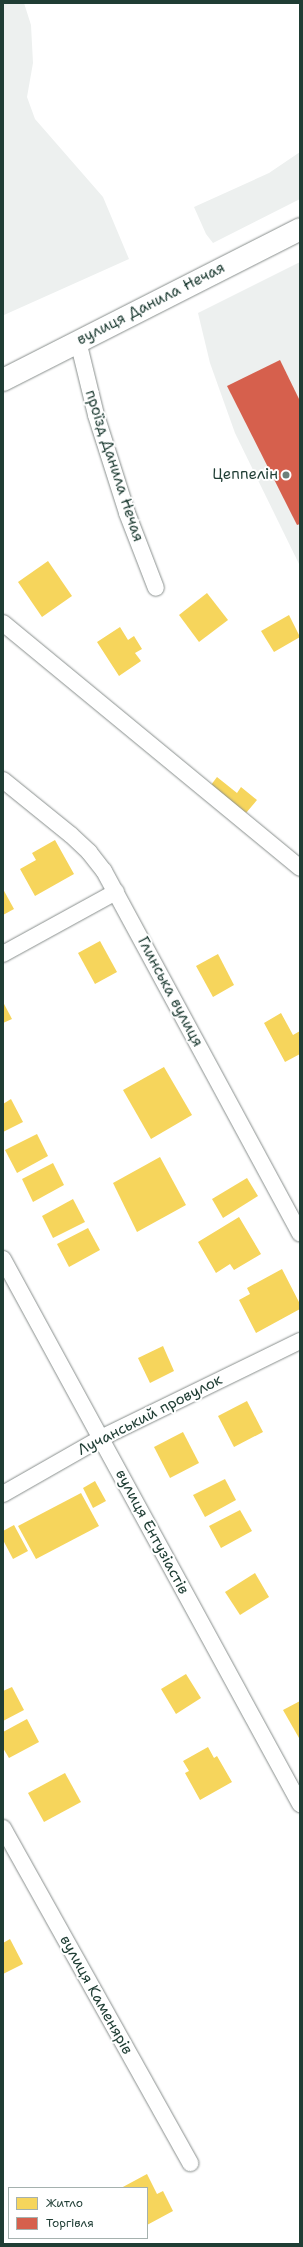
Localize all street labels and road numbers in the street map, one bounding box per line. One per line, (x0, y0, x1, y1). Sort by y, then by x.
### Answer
street label: вулиця Данила Нечая (74, 259, 228, 349)
street label: проїзд Данила Нечая (81, 388, 147, 544)
street label: Глинська вулиця (133, 934, 207, 1050)
street label: Лучанський провулок (75, 1371, 225, 1459)
street label: вулиця Ентузіастів (111, 1467, 193, 1597)
street label: вулиця Каменярів (56, 1932, 136, 2058)

